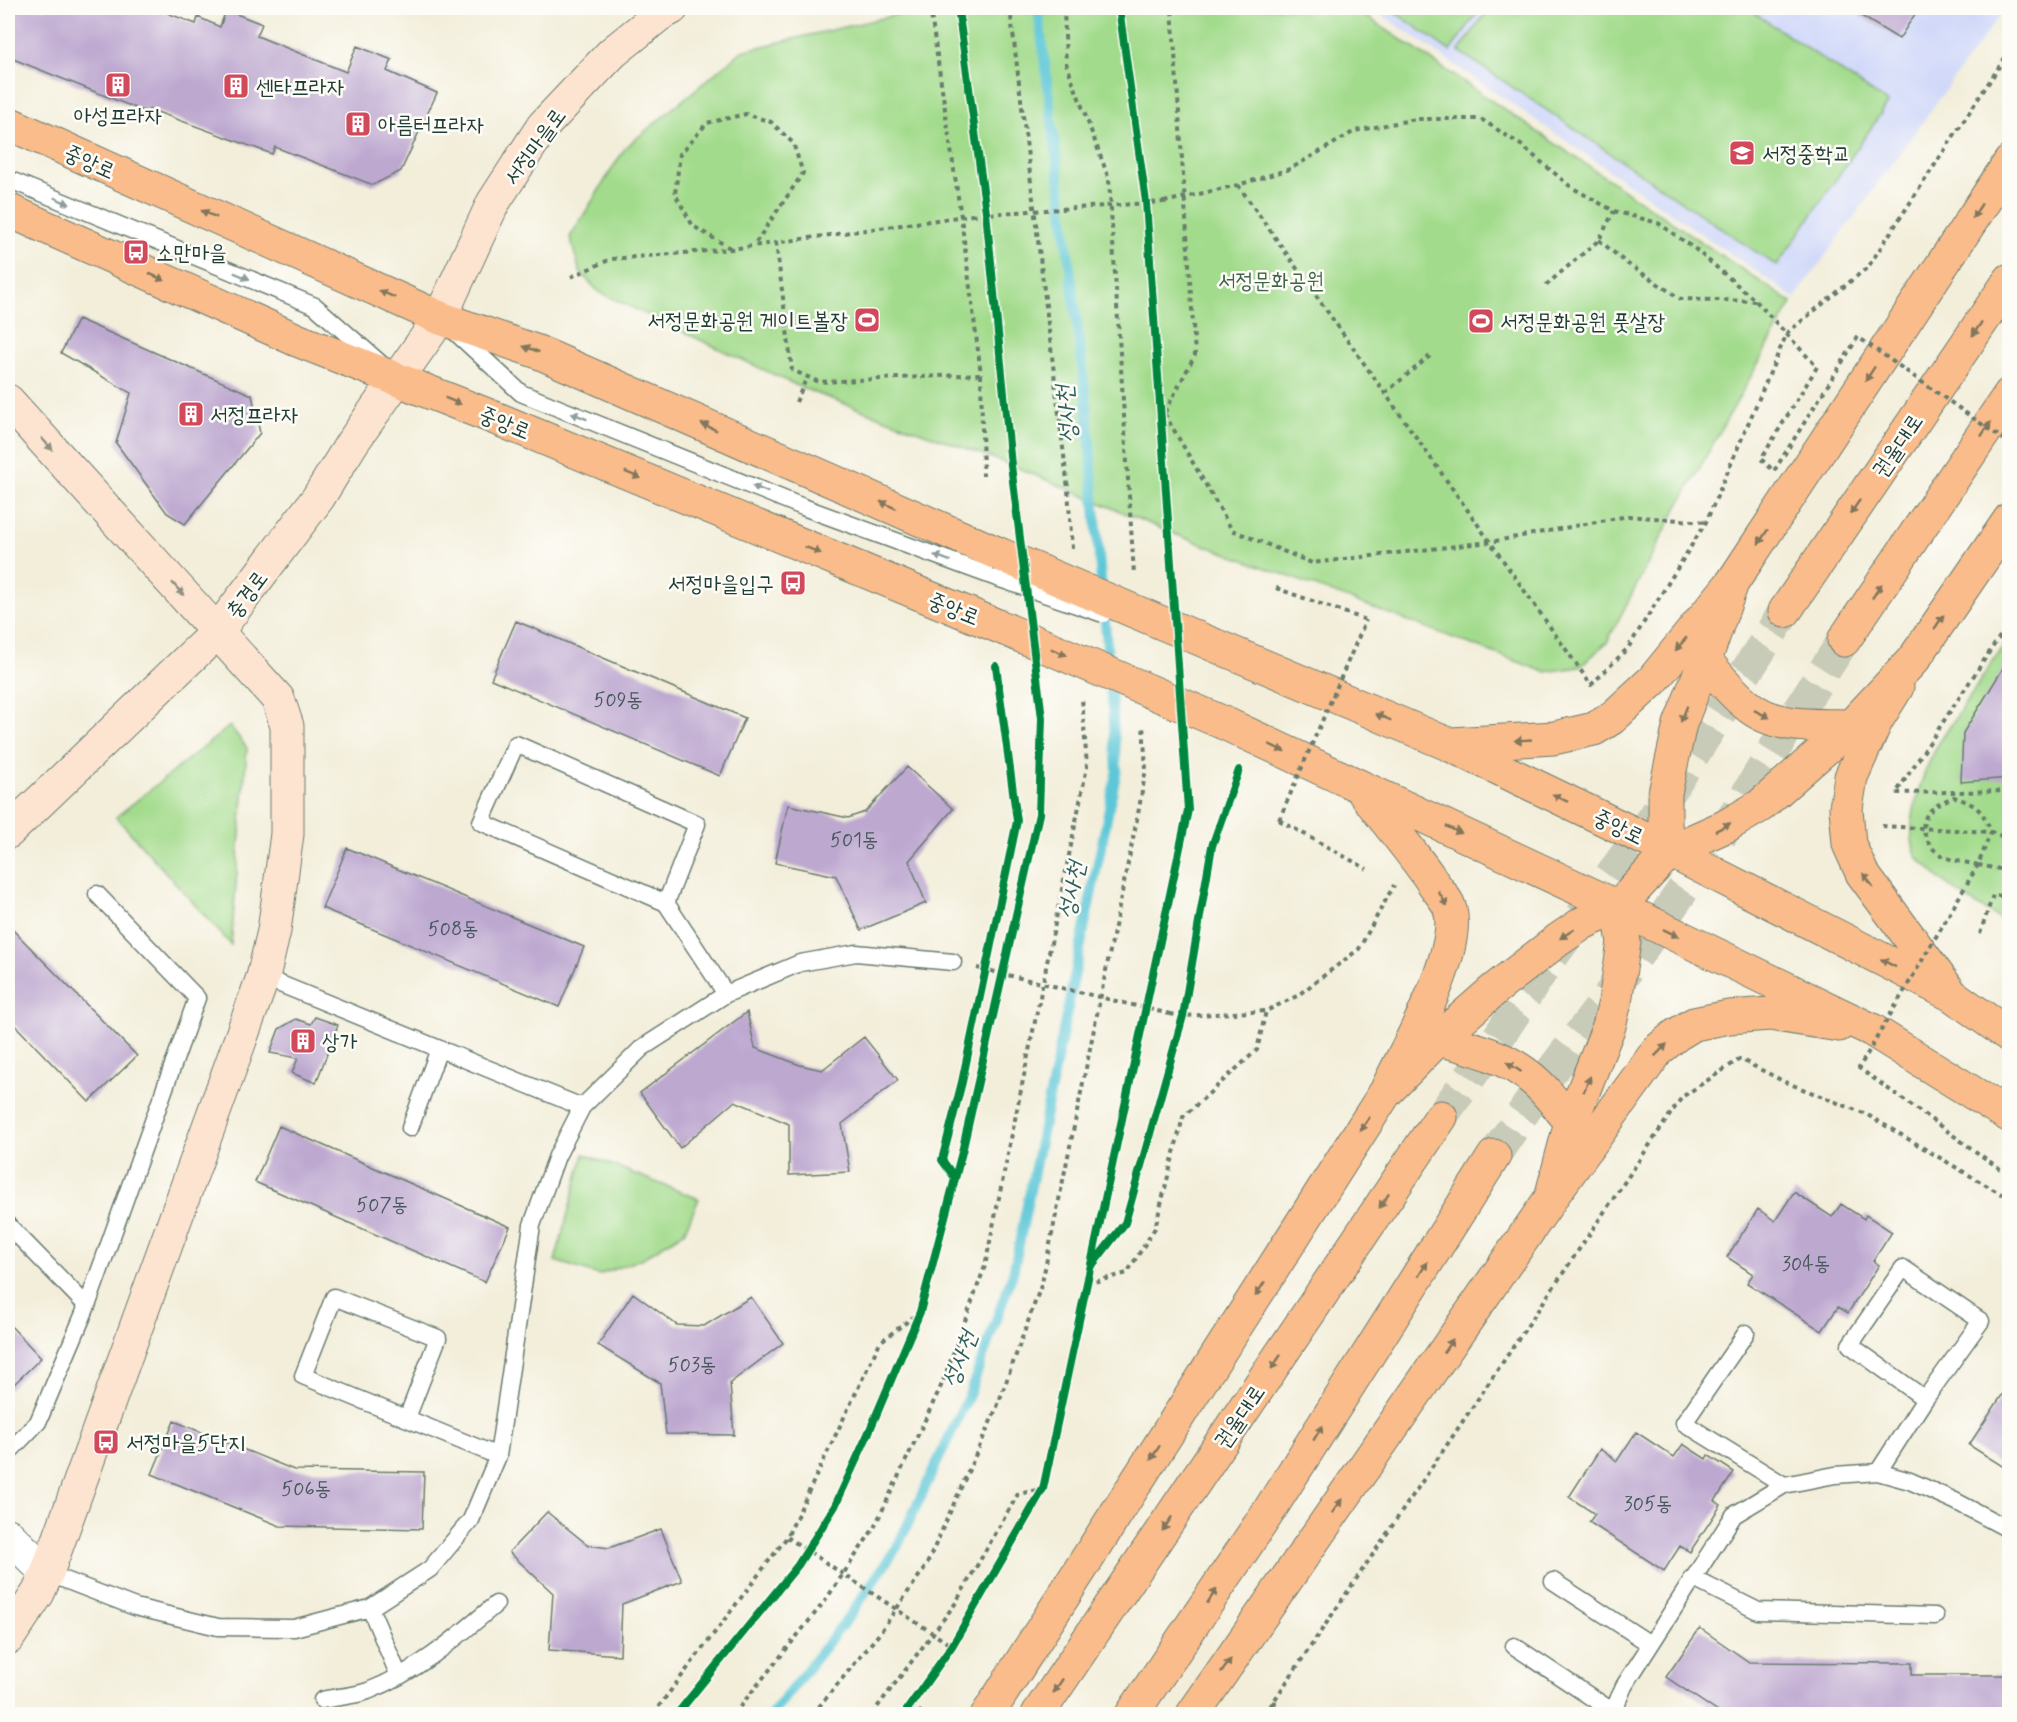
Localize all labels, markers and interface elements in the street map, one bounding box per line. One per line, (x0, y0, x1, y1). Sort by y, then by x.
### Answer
building icon: 아성프라자 (103, 70, 133, 100)
building icon: 센타프라자 (221, 71, 251, 101)
place label: 센타프라자 (256, 74, 345, 102)
place label: 아성프라자 (74, 103, 162, 131)
street label: 서정마을로 (498, 103, 573, 191)
building icon: 아름터프라자 (343, 109, 373, 139)
place label: 아름터프라자 (378, 112, 484, 140)
school or university icon: 서정중학교 (1727, 138, 1757, 168)
street label: 중앙로 (59, 139, 119, 186)
place label: 서정중학교 (1762, 141, 1851, 169)
one-way arrow (53, 196, 71, 206)
one-way arrow (1972, 203, 1983, 219)
one-way arrow (200, 209, 218, 218)
bus stop icon: 소만마을 (121, 237, 151, 267)
place label: 소만마을 (156, 240, 227, 268)
park label: 서정문화공원 (1218, 268, 1324, 296)
one-way arrow (233, 271, 251, 281)
one-way arrow (148, 272, 166, 282)
one-way arrow (378, 289, 395, 298)
sports icon: 서정문화공원 게이트볼장 (852, 305, 882, 335)
sports icon: 서정문화공원 풋살장 (1466, 306, 1496, 336)
place label: 서정문화공원 게이트볼장 (647, 308, 848, 336)
place label: 서정문화공원 풋살장 (1500, 309, 1666, 337)
one-way arrow (1971, 320, 1983, 336)
one-way arrow (521, 344, 539, 354)
one-way arrow (1864, 365, 1876, 381)
water label: 성사천 (1049, 381, 1085, 444)
one-way arrow (444, 397, 462, 406)
building icon: 서정프라자 (176, 399, 206, 429)
street label: 중앙로 (474, 401, 534, 447)
place label: 서정프라자 (210, 402, 299, 430)
street label: 권율대로 (1867, 409, 1930, 483)
one-way arrow (569, 411, 587, 421)
one-way arrow (700, 422, 718, 432)
one-way arrow (1980, 422, 1992, 438)
one-way arrow (40, 437, 54, 452)
one-way arrow (624, 471, 642, 480)
one-way arrow (750, 484, 768, 494)
one-way arrow (1849, 499, 1861, 515)
one-way arrow (879, 500, 897, 510)
one-way arrow (1757, 528, 1769, 544)
one-way arrow (805, 545, 823, 555)
one-way arrow (933, 552, 951, 562)
street label: 충경로 (220, 566, 275, 625)
bus stop icon: 서정마을입구 (778, 568, 808, 598)
place label: 서정마을입구 (668, 571, 774, 599)
one-way arrow (171, 581, 184, 596)
one-way arrow (1871, 583, 1882, 599)
street label: 중앙로 (923, 587, 983, 633)
one-way arrow (1933, 614, 1944, 631)
one-way arrow (1675, 636, 1688, 652)
one-way arrow (1050, 648, 1068, 657)
house number: 509동 (593, 687, 643, 714)
one-way arrow (1679, 705, 1689, 723)
one-way arrow (1754, 709, 1771, 719)
one-way arrow (1374, 712, 1392, 721)
one-way arrow (1513, 735, 1532, 744)
one-way arrow (1269, 743, 1286, 752)
one-way arrow (1551, 794, 1569, 804)
street label: 중앙로 (1588, 804, 1648, 852)
one-way arrow (1715, 822, 1732, 832)
one-way arrow (1445, 826, 1462, 835)
house number: 501동 (830, 827, 878, 854)
water label: 성사천 (1051, 856, 1094, 922)
one-way arrow (1861, 872, 1874, 888)
one-way arrow (1438, 891, 1449, 907)
house number: 508동 (428, 916, 478, 943)
one-way arrow (1662, 928, 1679, 937)
one-way arrow (1558, 929, 1575, 940)
one-way arrow (1879, 958, 1896, 967)
building icon: 상가 (288, 1026, 318, 1056)
place label: 상가 (322, 1029, 358, 1057)
one-way arrow (1653, 1043, 1667, 1057)
one-way arrow (1507, 1061, 1523, 1073)
one-way arrow (1583, 1075, 1592, 1093)
one-way arrow (1359, 1116, 1370, 1133)
house number: 507동 (356, 1192, 408, 1219)
one-way arrow (1379, 1192, 1390, 1209)
house number: 304동 (1782, 1251, 1830, 1278)
one-way arrow (1417, 1261, 1428, 1277)
one-way arrow (1254, 1281, 1265, 1297)
water label: 성사천 (936, 1324, 986, 1392)
one-way arrow (1442, 1338, 1453, 1354)
house number: 503동 (668, 1352, 716, 1379)
one-way arrow (1270, 1354, 1281, 1371)
street label: 권율대로 (1209, 1380, 1272, 1454)
one-way arrow (1313, 1425, 1324, 1442)
bus stop icon: 서정마을5단지 (91, 1427, 121, 1457)
place label: 서정마을5단지 (126, 1430, 245, 1458)
one-way arrow (1149, 1445, 1160, 1461)
house number: 506동 (281, 1476, 331, 1503)
house number: 305동 (1624, 1491, 1672, 1518)
one-way arrow (1331, 1499, 1343, 1515)
one-way arrow (1161, 1516, 1172, 1532)
one-way arrow (1206, 1588, 1217, 1605)
one-way arrow (1220, 1659, 1232, 1675)
one-way arrow (1052, 1677, 1063, 1694)

